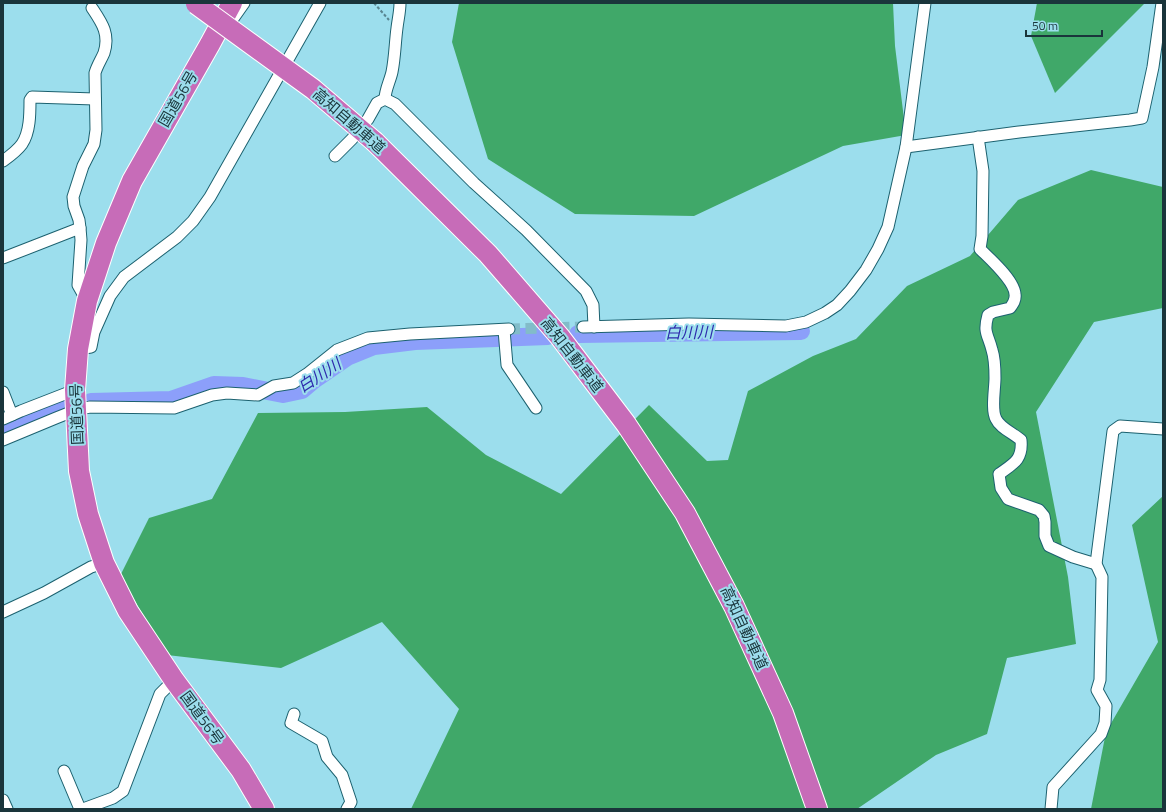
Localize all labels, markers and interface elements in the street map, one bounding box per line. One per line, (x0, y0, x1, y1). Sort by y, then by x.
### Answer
scale bar (1026, 12, 1102, 38)
text: 50 m (1032, 16, 1058, 35)
street label: 国道56号 (152, 66, 203, 131)
street label: 高知自動車道 (308, 82, 391, 159)
street label: 高知自動車道 (536, 312, 609, 397)
water label: 白川川 (665, 320, 715, 344)
water label: 白川川 (292, 351, 347, 398)
street label: 国道56号 (64, 383, 89, 445)
street label: 高知自動車道 (715, 582, 774, 673)
street label: 国道56号 (175, 686, 230, 749)

